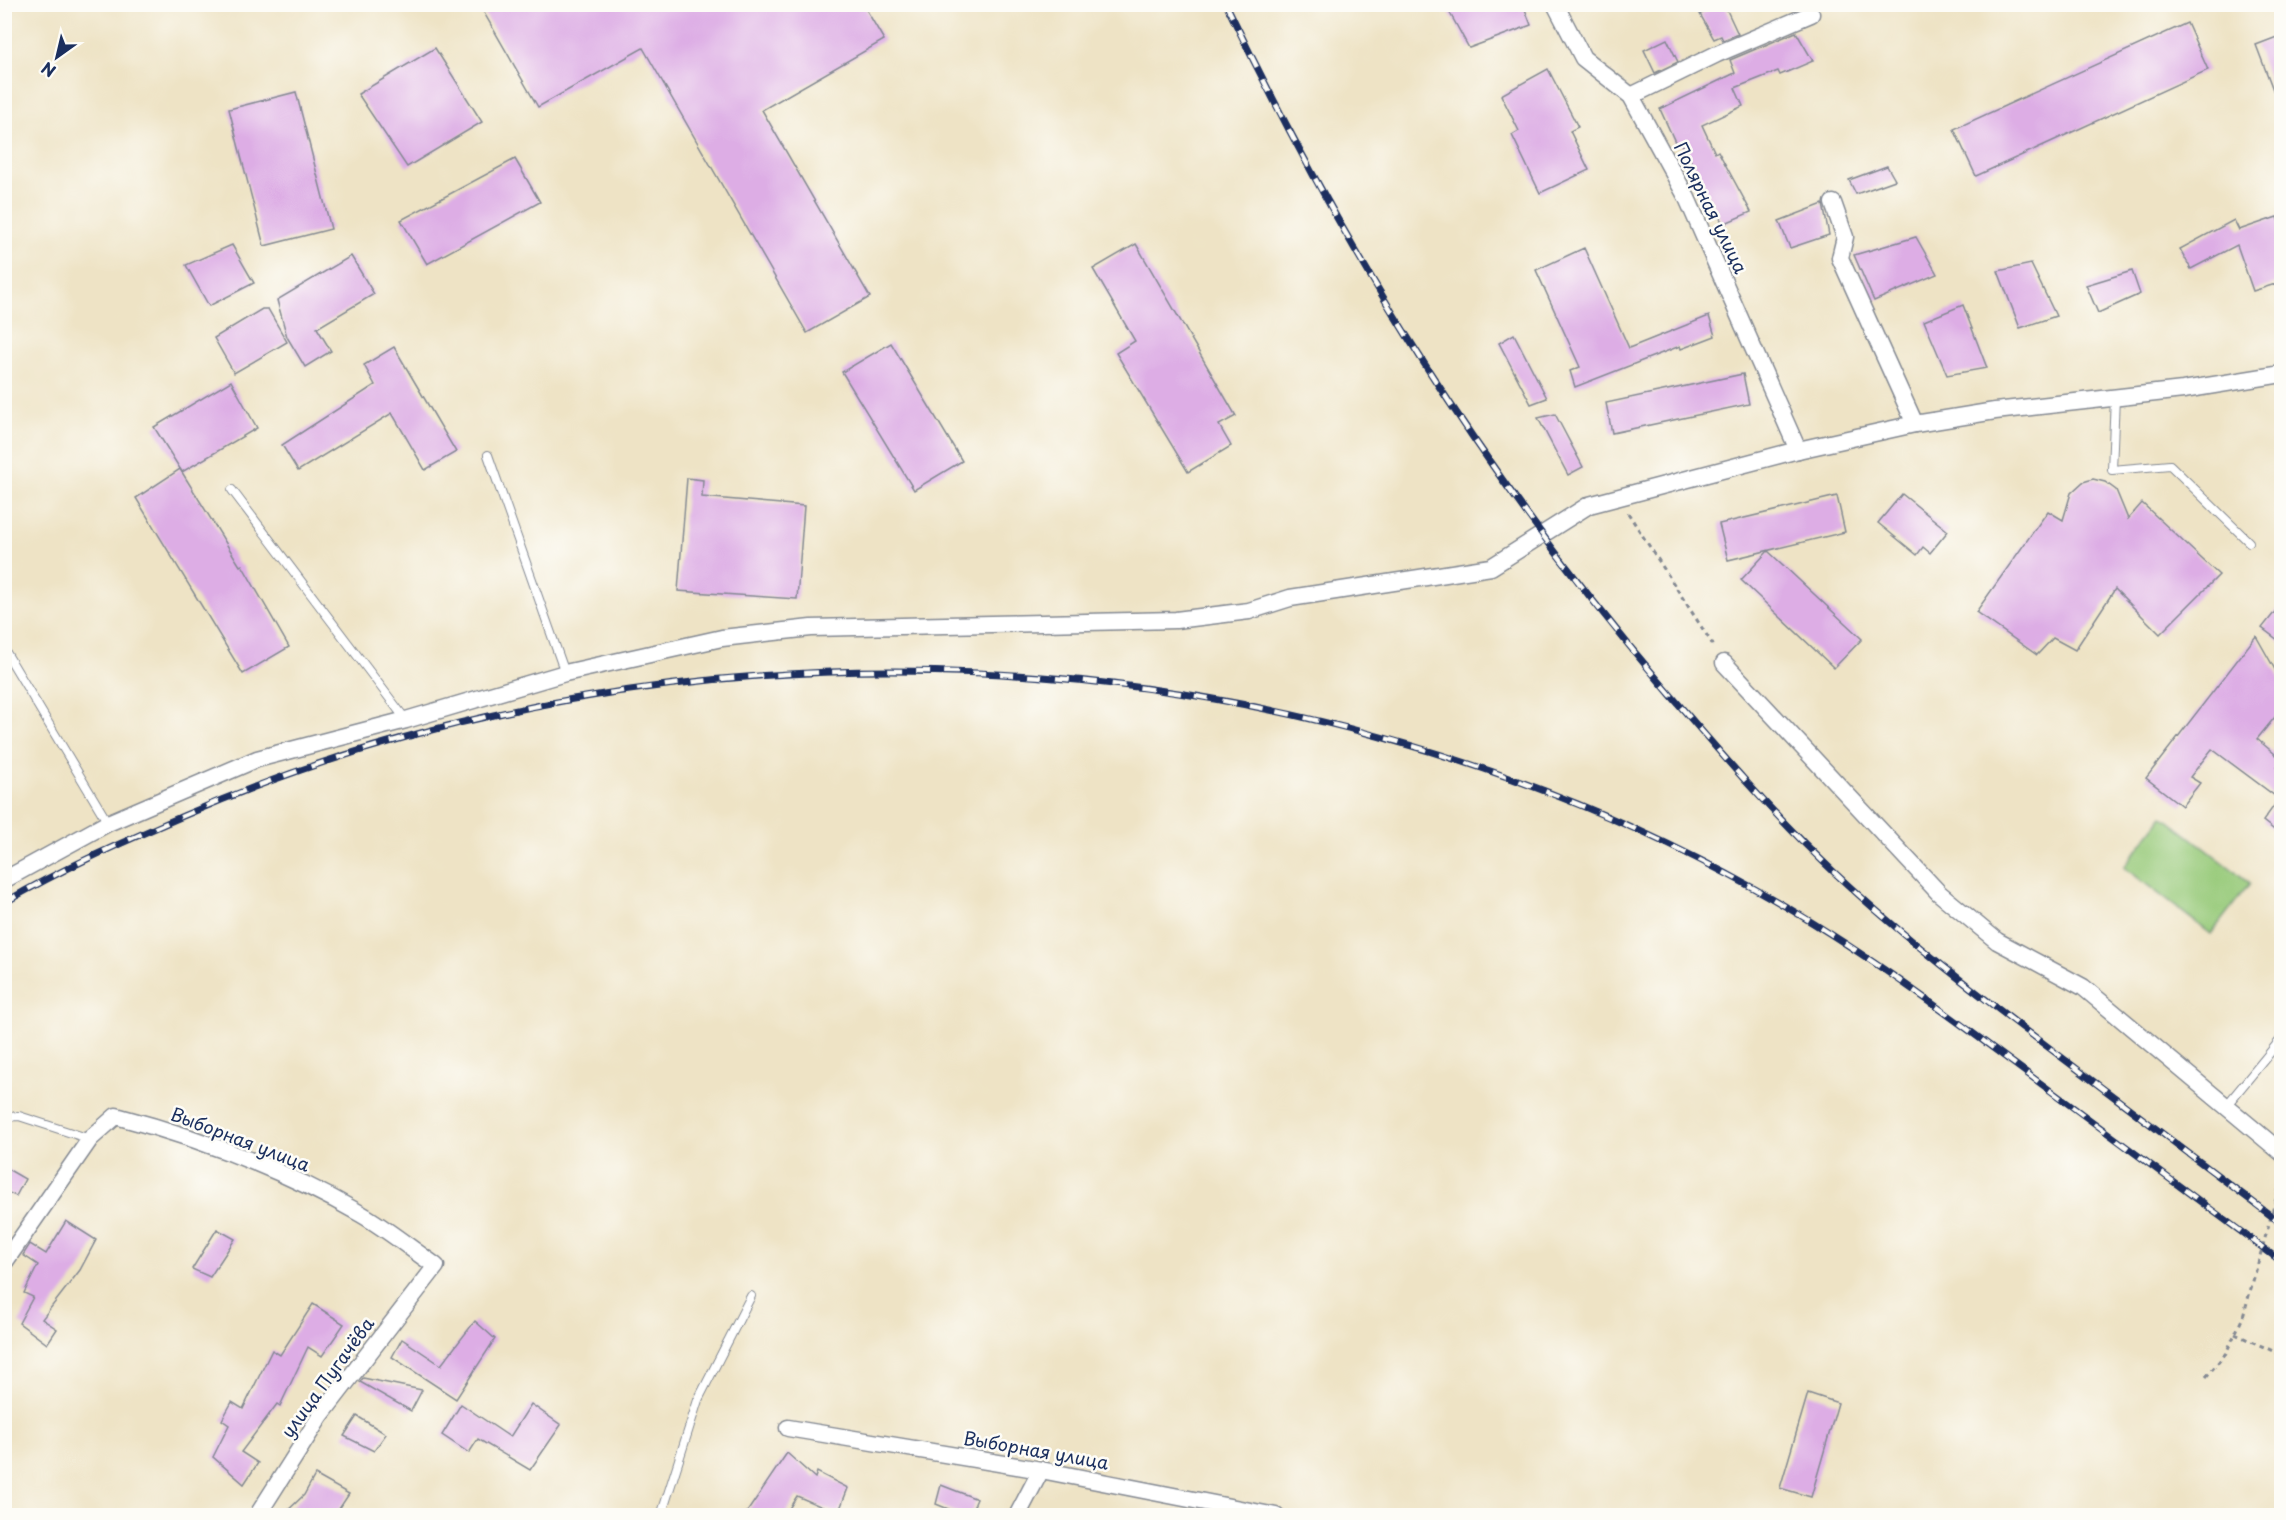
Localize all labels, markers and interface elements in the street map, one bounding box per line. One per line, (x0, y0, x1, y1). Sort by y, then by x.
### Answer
north arrow (27, 27, 87, 87)
text: N (36, 57, 60, 84)
street label: Полярная улица (1668, 137, 1755, 278)
street label: Выборная улица (167, 1100, 315, 1178)
street label: улица Пугачёва (274, 1310, 380, 1443)
street label: Выборная улица (961, 1423, 1112, 1476)

